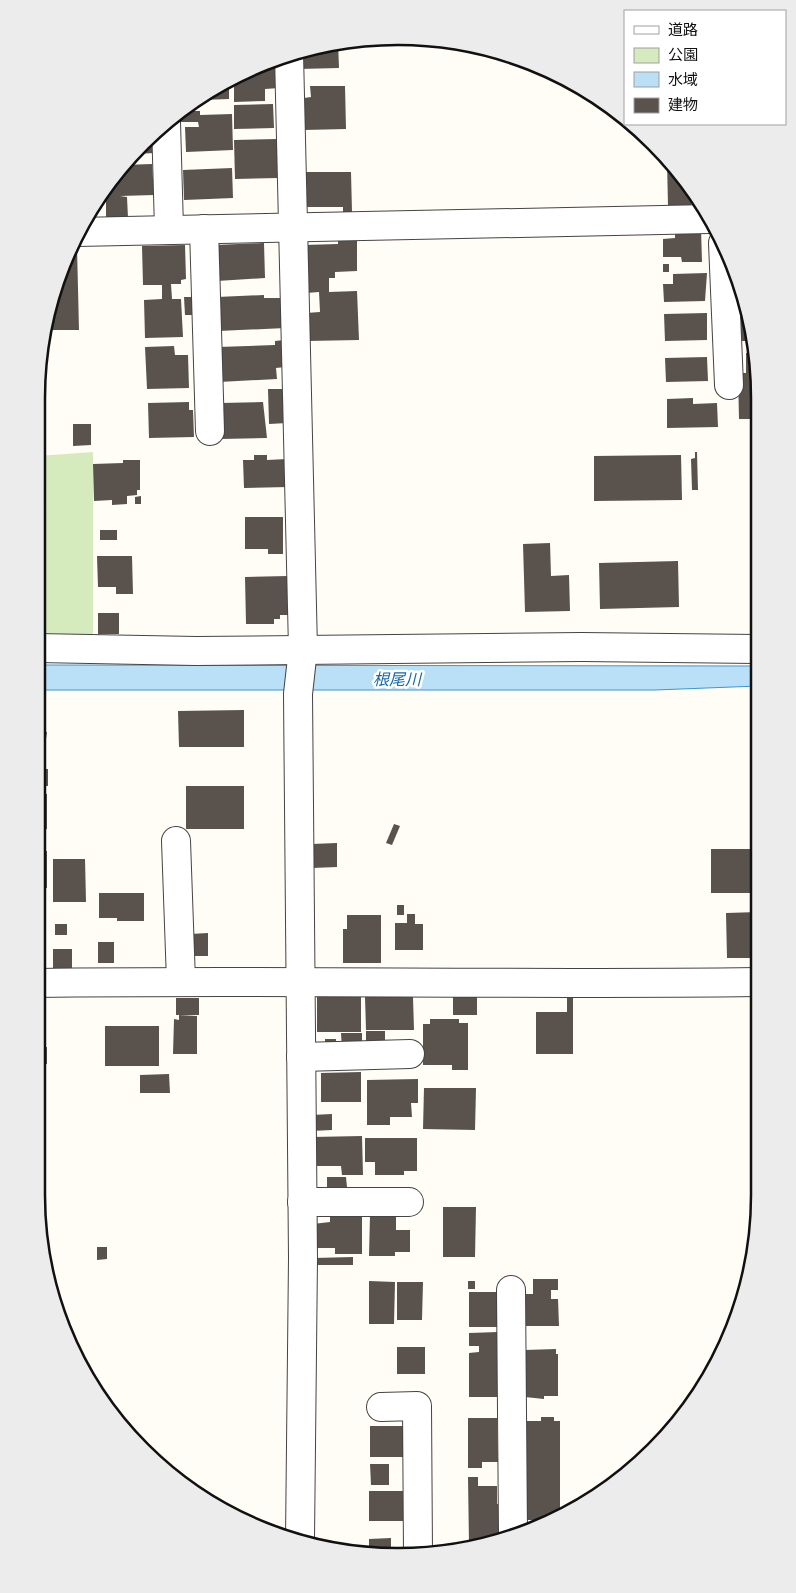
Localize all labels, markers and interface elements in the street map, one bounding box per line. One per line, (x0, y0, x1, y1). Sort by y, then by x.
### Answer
legend (624, 10, 786, 125)
text: 道路 (668, 19, 698, 39)
text: 公園 (668, 44, 698, 64)
text: 水域 (668, 69, 698, 89)
text: 建物 (668, 94, 698, 114)
water label: 根尾川 (373, 668, 423, 689)

